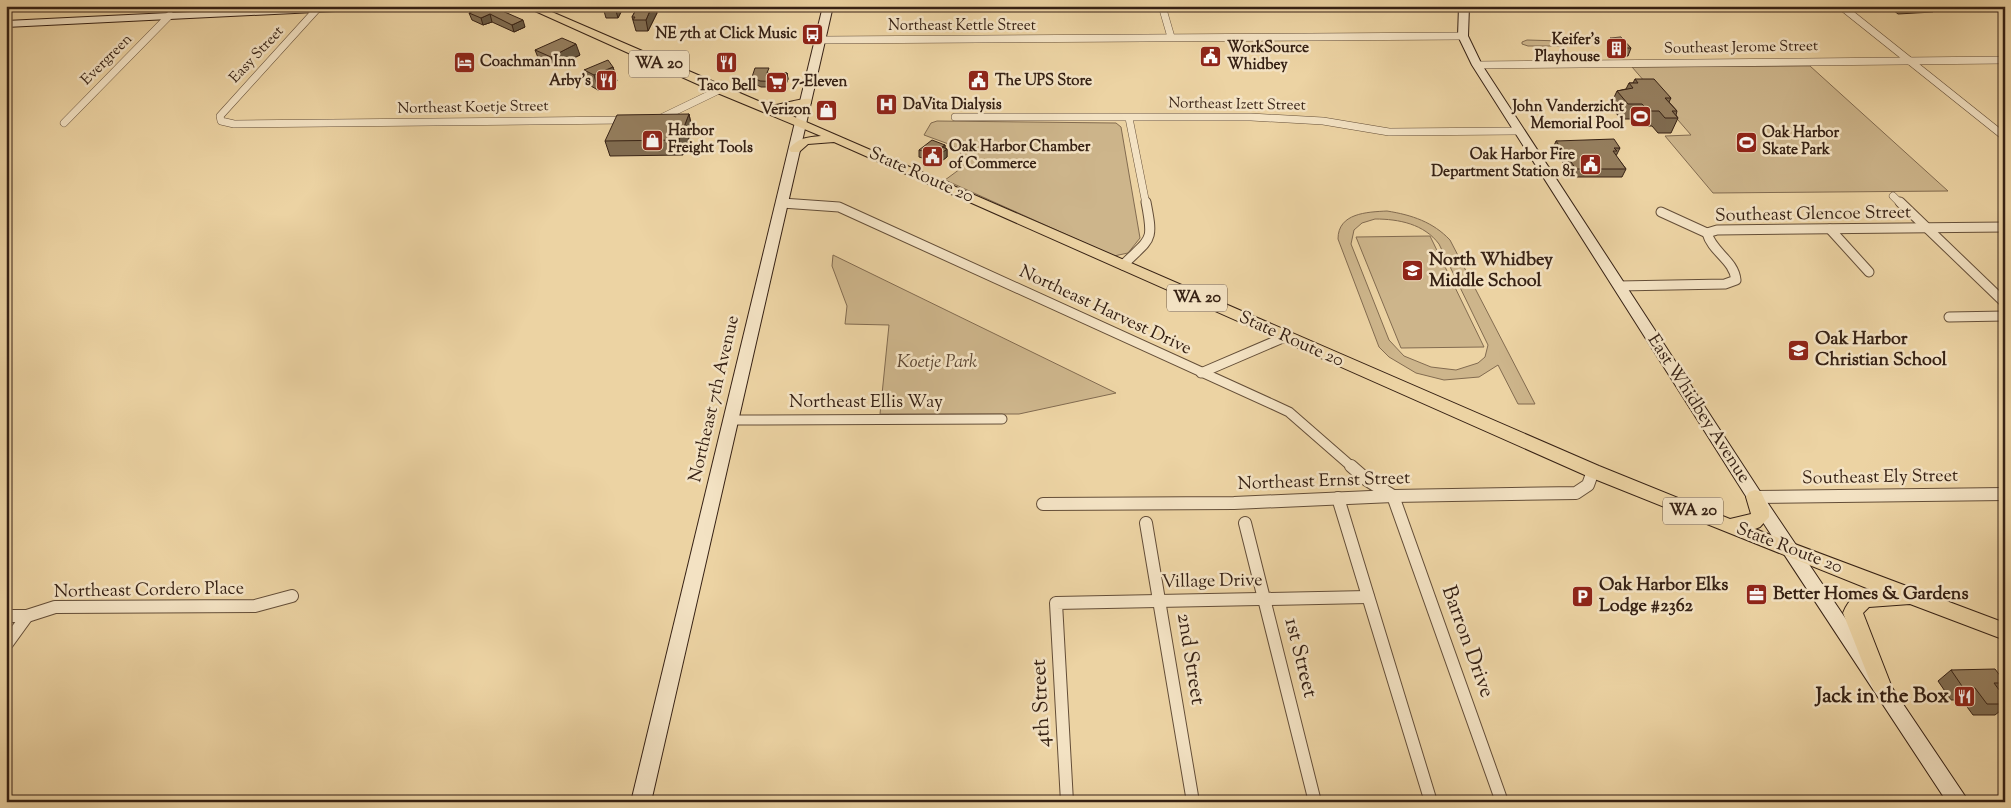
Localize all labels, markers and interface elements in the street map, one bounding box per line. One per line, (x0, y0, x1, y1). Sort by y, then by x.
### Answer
street label: Northeast Kettle Street (888, 16, 1036, 37)
street label: Easy Street (225, 22, 289, 88)
bus stop icon: NE 7th at Click Music (801, 22, 825, 46)
place label: NE 7th at Click Music (655, 24, 797, 45)
street label: Evergreen (77, 30, 137, 90)
place label: Keifer's Playhouse (1535, 30, 1600, 68)
street label: Southeast Jerome Street (1664, 36, 1818, 60)
building icon: Keifer's Playhouse (1604, 37, 1628, 61)
place label: WorkSource Whidbey (1227, 38, 1309, 76)
public building icon: WorkSource Whidbey (1199, 45, 1223, 69)
hotel icon: Coachman Inn (452, 50, 476, 74)
road number: WA 20 (629, 51, 689, 78)
restaurant icon: Taco Bell (715, 51, 739, 75)
place label: Coachman Inn (480, 52, 576, 73)
restaurant icon: Arby's (595, 69, 619, 93)
public building icon: The UPS Store (967, 69, 991, 93)
supermarket icon: 7-Eleven (764, 70, 788, 94)
place label: Arby's (549, 71, 591, 92)
place label: The UPS Store (995, 71, 1092, 92)
place label: 7-Eleven (792, 72, 848, 93)
place label: Taco Bell (698, 76, 757, 97)
hospital icon: DaVita Dialysis (875, 93, 899, 117)
street label: Northeast Izett Street (1168, 93, 1306, 117)
place label: DaVita Dialysis (903, 95, 1002, 116)
street label: Northeast Koetje Street (397, 96, 549, 120)
place label: John Vanderzicht Memorial Pool (1512, 97, 1625, 135)
shop icon: Verizon (815, 98, 839, 122)
place label: Verizon (761, 100, 811, 121)
sports icon: John Vanderzicht Memorial Pool (1628, 104, 1652, 128)
place label: Harbor Freight Tools (668, 121, 753, 159)
place label: Oak Harbor Skate Park (1762, 123, 1840, 161)
shop icon: Harbor Freight Tools (640, 128, 664, 152)
sports icon: Oak Harbor Skate Park (1734, 130, 1758, 154)
place label: Oak Harbor Chamber of Commerce (949, 137, 1091, 175)
street label: State Route 20 (864, 141, 978, 211)
public building icon: Oak Harbor Chamber of Commerce (921, 144, 945, 168)
place label: Oak Harbor Fire Department Station 81 (1431, 145, 1576, 183)
public building icon: Oak Harbor Fire Department Station 81 (1579, 152, 1603, 176)
street label: Southeast Glencoe Street (1715, 200, 1911, 230)
place label: North Whidbey Middle School (1429, 248, 1553, 295)
school or university icon: North Whidbey Middle School (1401, 259, 1425, 283)
street label: Northeast Harvest Drive (1014, 260, 1196, 362)
road number: WA 20 (1167, 284, 1227, 312)
street label: State Route 20 (1234, 305, 1348, 375)
street label: Northeast 7th Avenue (683, 313, 747, 485)
place label: Oak Harbor Christian School (1815, 327, 1948, 374)
street label: East Whidbey Avenue (1640, 329, 1756, 489)
school or university icon: Oak Harbor Christian School (1787, 338, 1811, 362)
park label: Koetje Park (897, 350, 977, 376)
street label: Northeast Ellis Way (789, 390, 943, 416)
street label: Southeast Ely Street (1802, 464, 1958, 492)
street label: Northeast Ernst Street (1237, 466, 1411, 498)
road number: WA 20 (1663, 498, 1723, 524)
street label: State Route 20 (1732, 517, 1846, 581)
street label: Village Drive (1161, 568, 1263, 596)
place label: Oak Harbor Elks Lodge #2362 (1599, 573, 1728, 620)
street label: Northeast Cordero Place (54, 576, 244, 606)
street label: Barron Drive (1433, 582, 1501, 702)
place label: Better Homes & Gardens (1773, 582, 1969, 608)
office icon: Better Homes & Gardens (1745, 583, 1769, 607)
parking icon: Oak Harbor Elks Lodge #2362 (1571, 584, 1595, 608)
street label: 2nd Street (1168, 611, 1212, 707)
street label: 1st Street (1276, 615, 1324, 701)
street label: 4th Street (1025, 658, 1059, 748)
place label: Jack in the Box (1814, 682, 1949, 712)
restaurant icon: Jack in the Box (1953, 685, 1977, 709)

